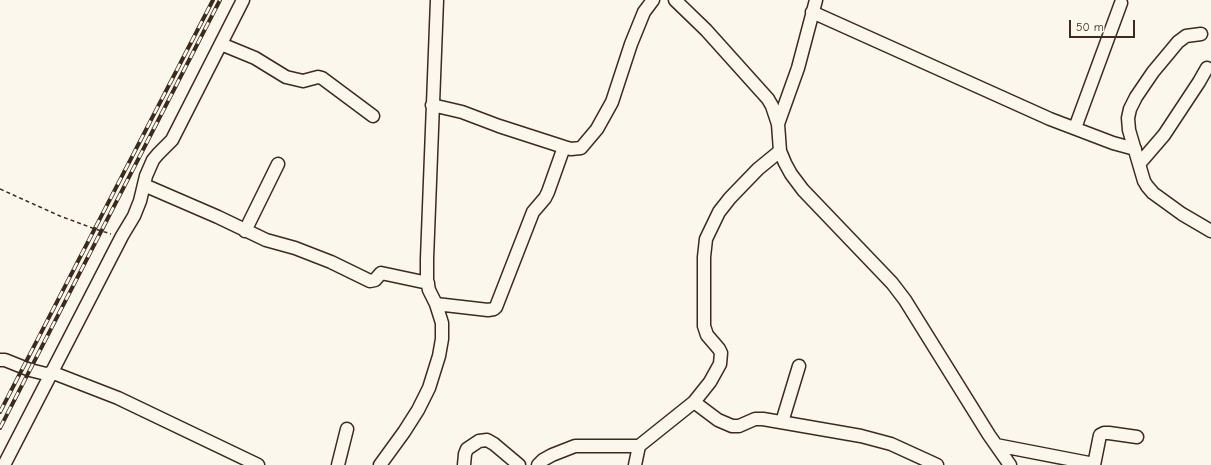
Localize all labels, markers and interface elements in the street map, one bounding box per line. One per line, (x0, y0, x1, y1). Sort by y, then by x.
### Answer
scale bar (1071, 12, 1137, 38)
text: 50 m (1076, 20, 1104, 34)

